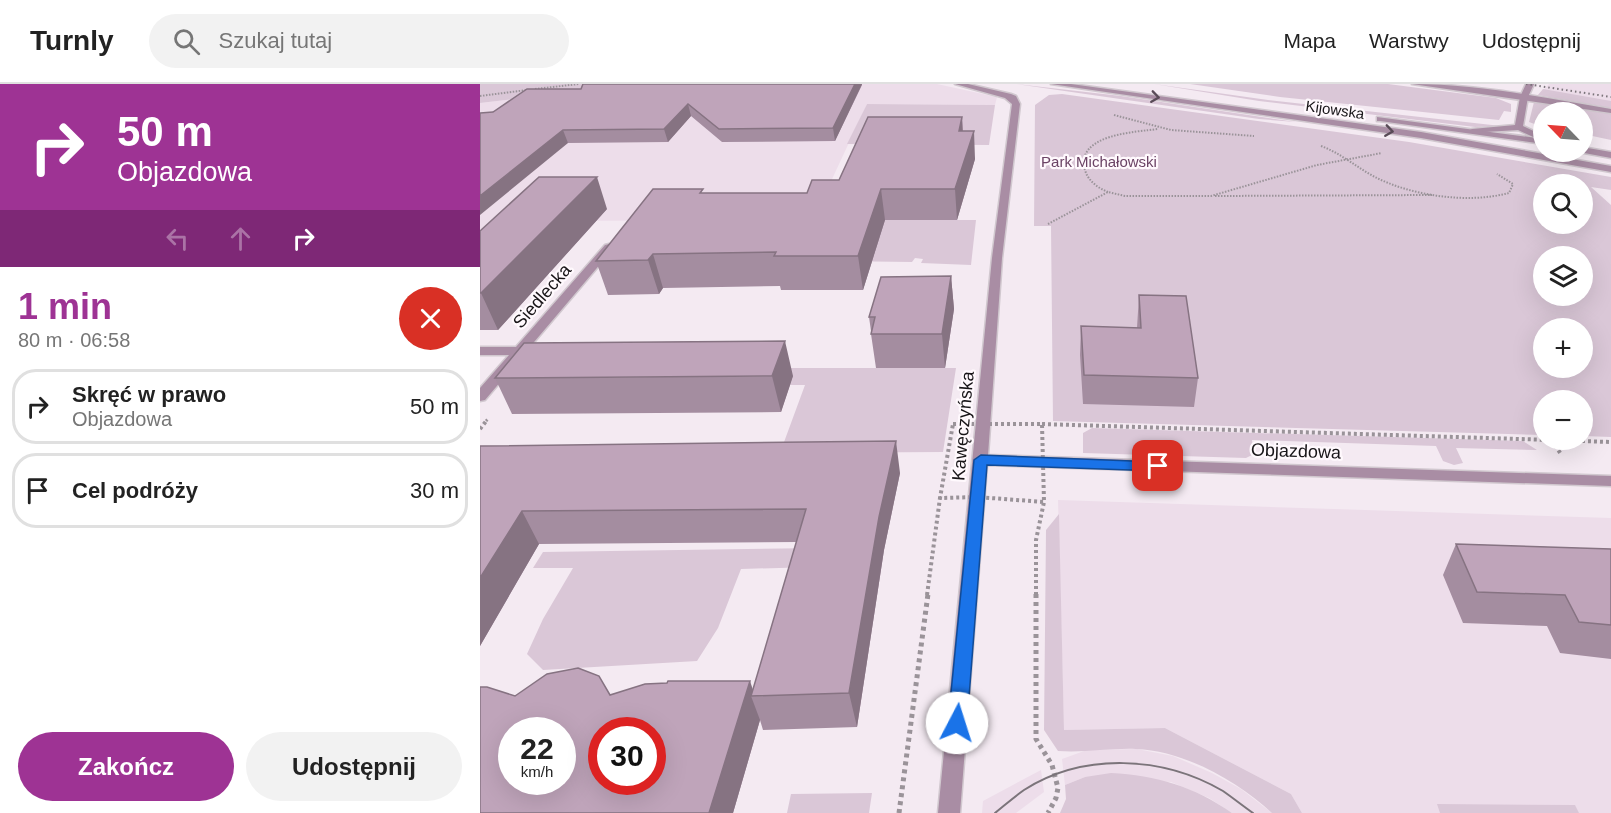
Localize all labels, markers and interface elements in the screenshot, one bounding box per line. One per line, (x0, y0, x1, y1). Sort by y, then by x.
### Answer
search box (149, 14, 569, 68)
text: Turnly (30, 25, 113, 56)
icon: search (170, 25, 203, 58)
text: Szukaj tutaj (218, 28, 332, 53)
text: Mapa (1284, 29, 1336, 52)
text: Warstwy (1369, 29, 1449, 52)
text: Udostępnij (1482, 29, 1581, 52)
one-way arrow (1150, 90, 1159, 102)
street label: Kijowska (1305, 97, 1366, 122)
north arrow (1533, 102, 1593, 162)
map controls (1533, 102, 1593, 450)
icon: right (18, 108, 96, 186)
text: 50 m (117, 108, 213, 155)
one-way arrow (1385, 124, 1394, 136)
park label: Park Michałowski (1041, 153, 1157, 170)
text: Objazdowa (117, 157, 252, 187)
button: search (1533, 174, 1593, 234)
icon: left (161, 222, 194, 255)
icon: ahead (224, 222, 257, 255)
icon: right (287, 222, 320, 255)
button: layers (1533, 246, 1593, 306)
street label: Siedlecka (509, 259, 576, 332)
text: 1 min (18, 286, 112, 327)
button: close (399, 287, 462, 350)
button: + (1533, 318, 1593, 378)
text: 80 m · 06:58 (18, 329, 130, 351)
street label: Kawęczyńska (948, 369, 978, 482)
text: Skręć w prawo (72, 382, 226, 407)
icon: right (21, 390, 54, 423)
button: − (1533, 390, 1593, 450)
text: 50 m (410, 394, 459, 419)
text: Objazdowa (72, 408, 172, 430)
street label: Objazdowa (1251, 439, 1342, 463)
pin (1132, 440, 1183, 491)
icon: arrive (1141, 449, 1174, 482)
icon: arrive (21, 474, 54, 507)
text: Cel podróży (72, 478, 198, 503)
text: 30 m (410, 478, 459, 503)
position arrow (925, 691, 989, 755)
speed limit sign: 30 (588, 717, 666, 795)
button: Zakończ (18, 732, 234, 801)
button: Udostępnij (246, 732, 462, 801)
text: 22 (520, 732, 554, 765)
text: km/h (521, 763, 553, 780)

